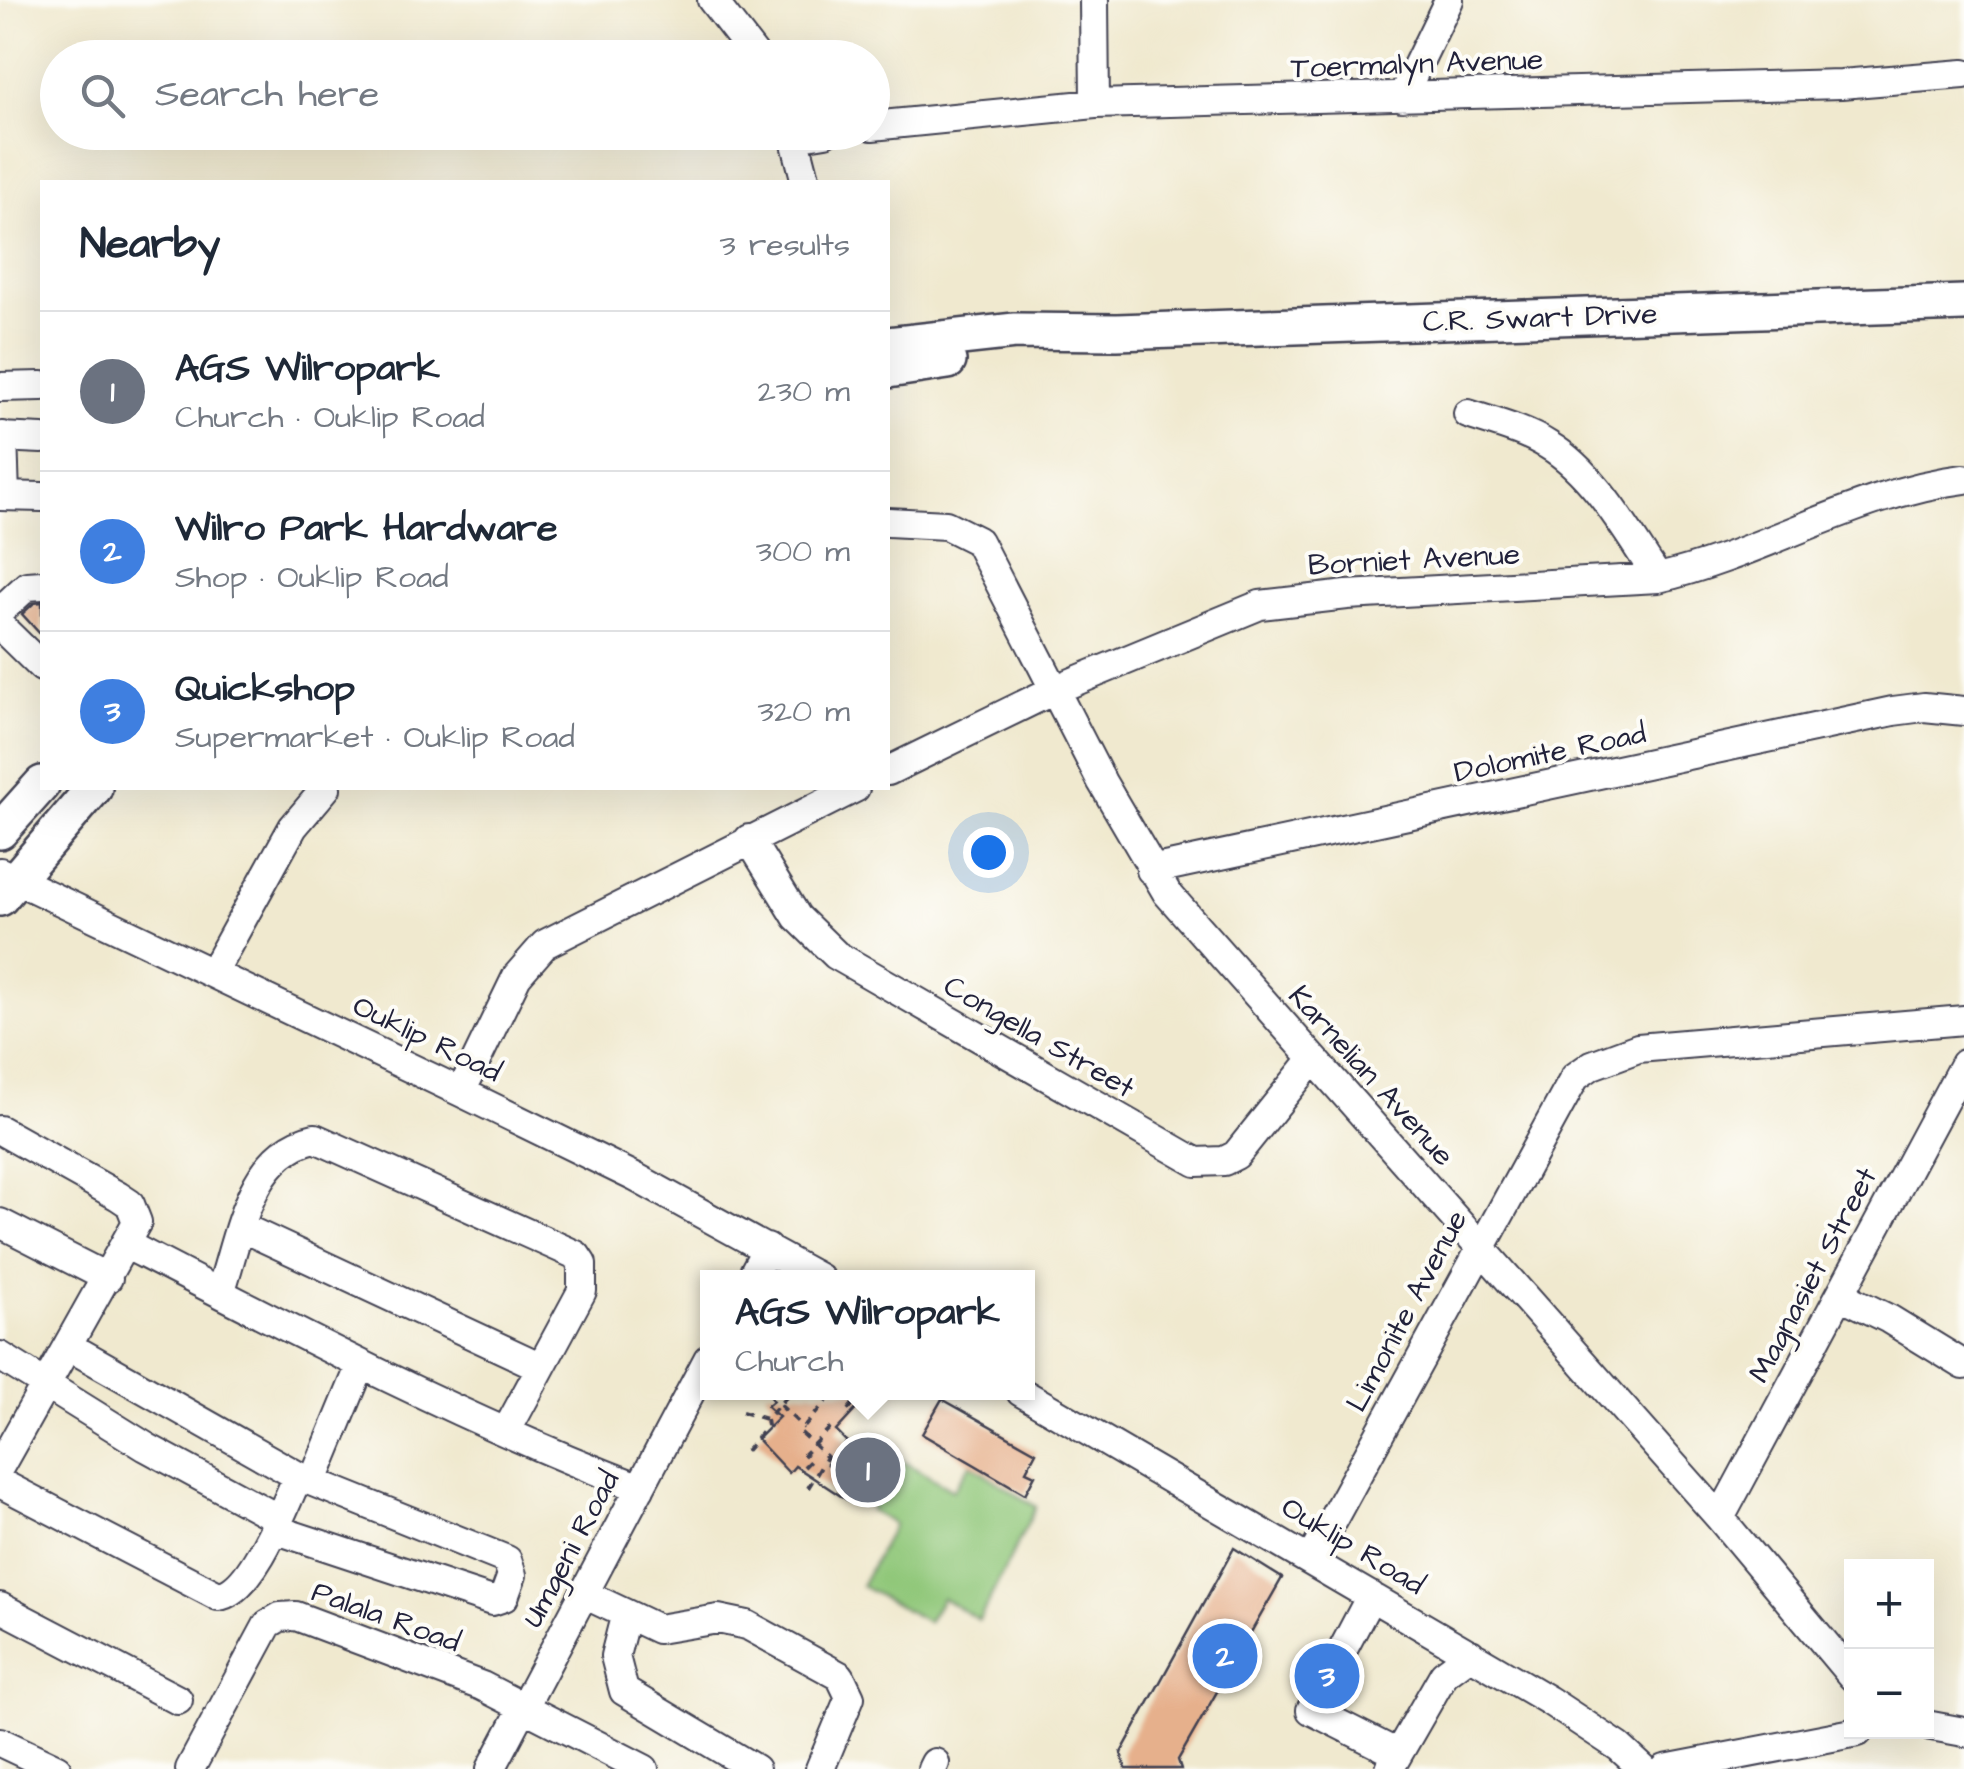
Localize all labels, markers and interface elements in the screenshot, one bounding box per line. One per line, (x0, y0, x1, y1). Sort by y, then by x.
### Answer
street label: Toermalyn Avenue (1290, 39, 1544, 90)
search box (40, 40, 890, 150)
icon: search (75, 68, 130, 123)
text: Search here (155, 69, 379, 121)
text: Nearby (80, 216, 220, 274)
text: 3 results (720, 223, 850, 268)
street label: C.R. Swart Drive (1422, 293, 1658, 343)
text: AGS Wilropark (175, 343, 440, 395)
text: 1 (110, 369, 115, 414)
text: 230 m (758, 369, 850, 414)
text: Church · Ouklip Road (175, 395, 485, 440)
text: Wilro Park Hardware (175, 503, 558, 555)
text: 2 (103, 529, 122, 574)
text: 300 m (756, 529, 850, 574)
street label: Borniet Avenue (1307, 533, 1521, 587)
text: Shop · Ouklip Road (175, 555, 449, 600)
text: Quickshop (175, 663, 355, 715)
text: 3 (104, 689, 121, 734)
text: 320 m (758, 689, 850, 734)
street label: Dolomite Road (1450, 712, 1650, 794)
text: Supermarket · Ouklip Road (175, 715, 575, 760)
your location (963, 827, 1014, 878)
street label: Congella Street (935, 965, 1142, 1110)
street label: Karnelian Avenue (1278, 976, 1464, 1176)
street label: Ouklip Road (346, 985, 508, 1093)
street label: Magnasiet Street (1739, 1160, 1888, 1391)
street label: Limonite Avenue (1336, 1203, 1478, 1419)
popup (700, 1270, 1035, 1400)
text: AGS Wilropark (735, 1287, 1000, 1339)
text: Church (735, 1339, 844, 1384)
pin: 1 (836, 1432, 900, 1508)
street label: Umgeni Road (512, 1463, 631, 1635)
street label: Ouklip Road (1273, 1487, 1433, 1605)
map controls (1844, 1559, 1934, 1739)
button: + (1844, 1559, 1934, 1649)
street label: Palala Road (306, 1571, 466, 1663)
pin: 2 (1192, 1618, 1258, 1694)
pin: 3 (1294, 1638, 1360, 1714)
button: − (1844, 1649, 1934, 1739)

